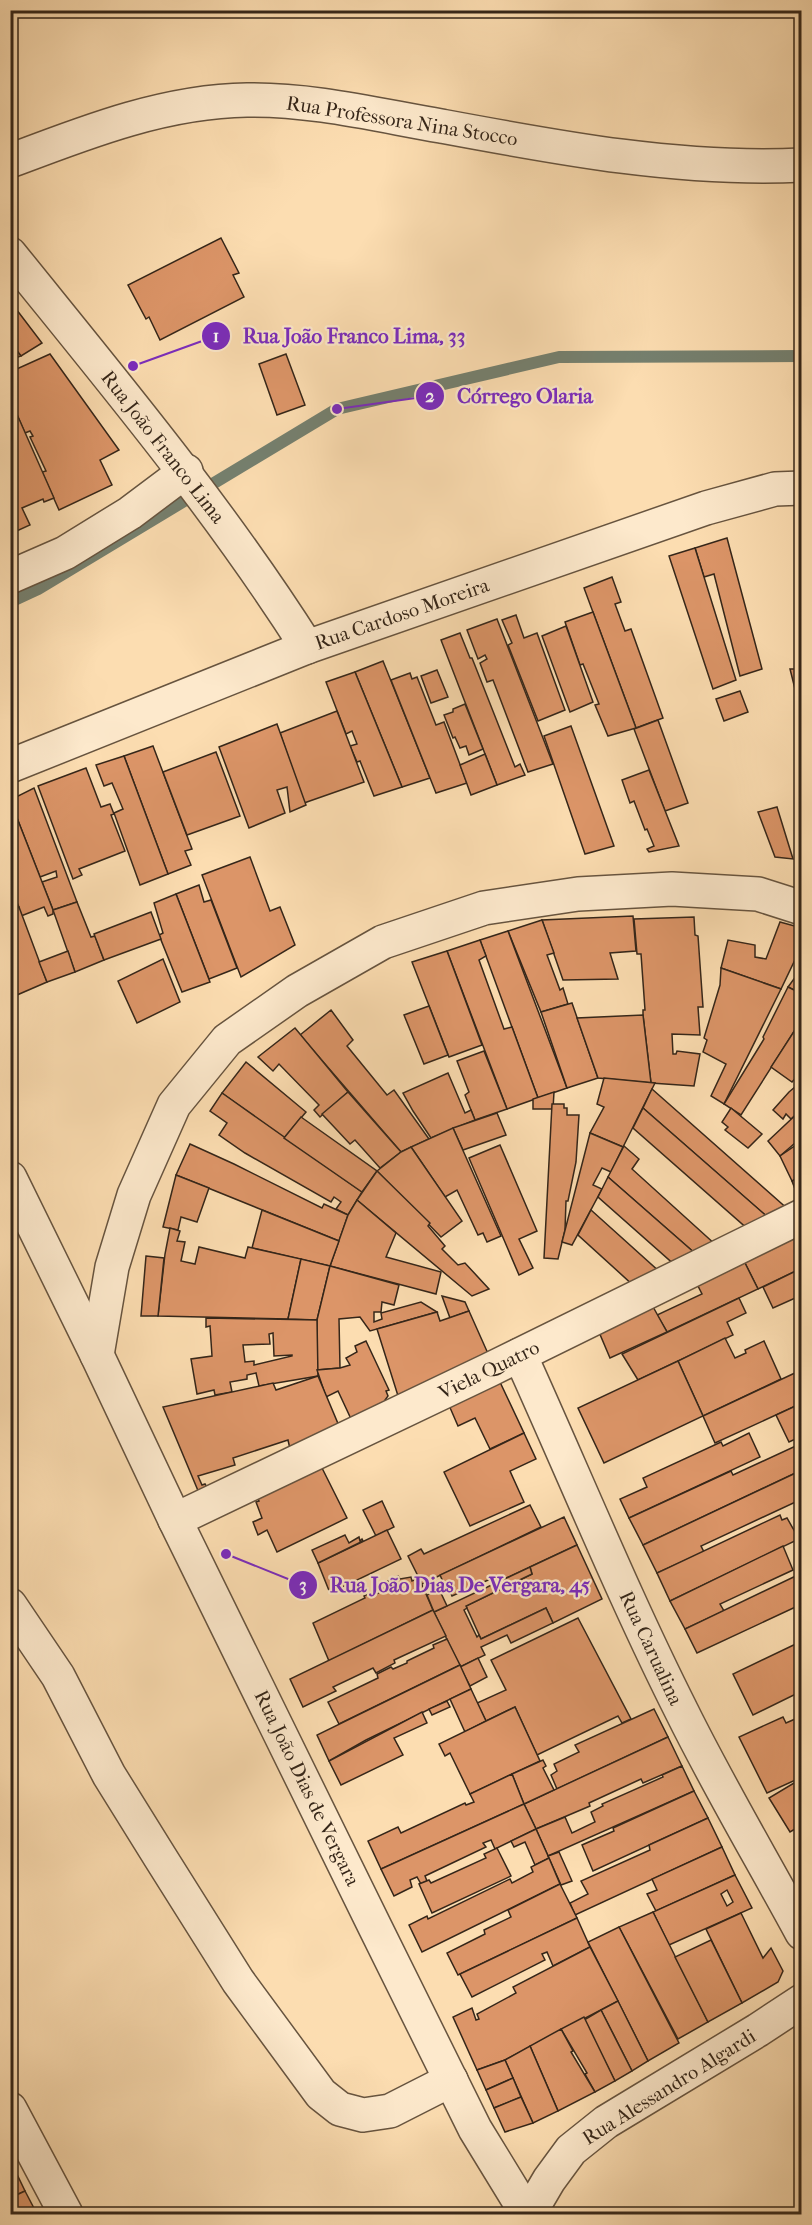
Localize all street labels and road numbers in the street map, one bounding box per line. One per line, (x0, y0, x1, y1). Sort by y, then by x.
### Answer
street label: Rua Professora Nina Stocco (285, 91, 519, 151)
street label: Rua João Franco Lima (96, 366, 230, 528)
street label: Rua Cardoso Moreira (312, 573, 493, 655)
street label: Viela Quatro (434, 1336, 543, 1405)
street label: Rua Carualina (615, 1587, 688, 1709)
street label: Rua João Dias de Vergara (250, 1686, 365, 1890)
street label: Rua Alessandro Algardi (578, 2024, 760, 2150)

